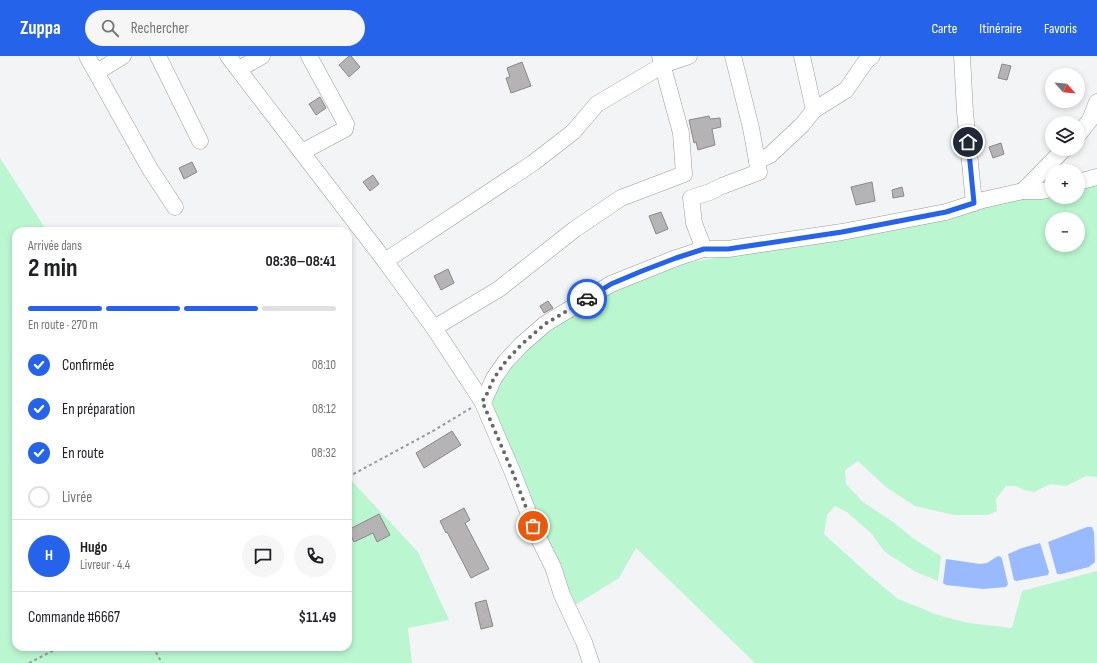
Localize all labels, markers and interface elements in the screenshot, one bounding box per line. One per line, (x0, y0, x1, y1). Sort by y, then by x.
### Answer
search box (85, 10, 365, 46)
text: Zuppa (20, 17, 61, 40)
icon: search (99, 17, 121, 39)
text: Rechercher (131, 19, 189, 38)
text: Carte (931, 20, 957, 37)
text: Itinéraire (979, 20, 1022, 37)
text: Favoris (1044, 20, 1077, 37)
north arrow (1045, 68, 1085, 108)
map controls (1045, 68, 1085, 252)
button: layers (1045, 116, 1085, 156)
pin (951, 125, 985, 159)
icon: home (957, 131, 979, 153)
button: + (1045, 164, 1085, 204)
button: − (1045, 212, 1085, 252)
text: Arrivée dans (28, 238, 82, 254)
text: 08:36–08:41 (266, 252, 336, 271)
text: 2 min (28, 253, 78, 284)
courier (567, 279, 607, 319)
icon: car (576, 288, 598, 310)
text: En route · 270 m (28, 317, 98, 333)
icon: check (28, 354, 50, 376)
text: Confirmée (62, 356, 114, 375)
text: 08:10 (312, 357, 336, 373)
icon: check (28, 398, 50, 420)
text: En préparation (62, 400, 135, 419)
text: 08:12 (312, 401, 336, 417)
icon: check (28, 442, 50, 464)
text: En route (62, 444, 104, 463)
text: 08:32 (311, 445, 336, 461)
text: Livrée (62, 488, 92, 507)
pin (516, 509, 550, 543)
icon: bag (522, 515, 544, 537)
button: chat (242, 535, 284, 577)
button: phone (294, 535, 336, 577)
text: Hugo (80, 538, 107, 557)
text: H (45, 546, 53, 565)
text: Livreur · 4.4 (80, 557, 130, 573)
text: Commande #6667 (28, 608, 120, 627)
text: $11.49 (299, 608, 336, 627)

